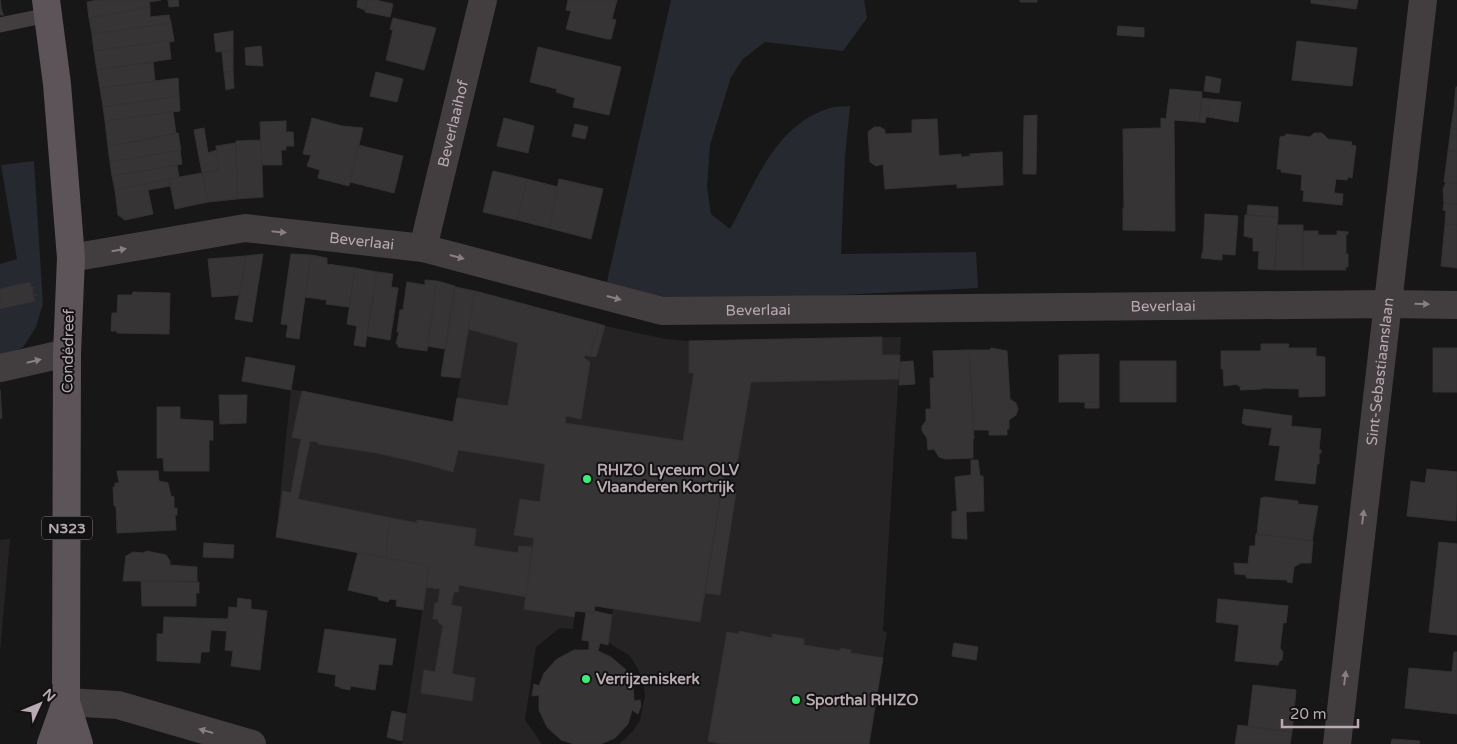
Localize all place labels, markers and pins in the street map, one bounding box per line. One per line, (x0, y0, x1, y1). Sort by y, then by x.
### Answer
place label: RHIZO Lyceum OLV Vlaanderen Kortrijk (597, 461, 740, 497)
marker: RHIZO Lyceum OLV Vlaanderen Kortrijk (581, 473, 593, 485)
place label: Verrijzeniskerk (596, 670, 700, 689)
marker: Verrijzeniskerk (580, 673, 592, 685)
place label: Sporthal RHIZO (806, 691, 918, 710)
marker: Sporthal RHIZO (790, 694, 802, 706)

